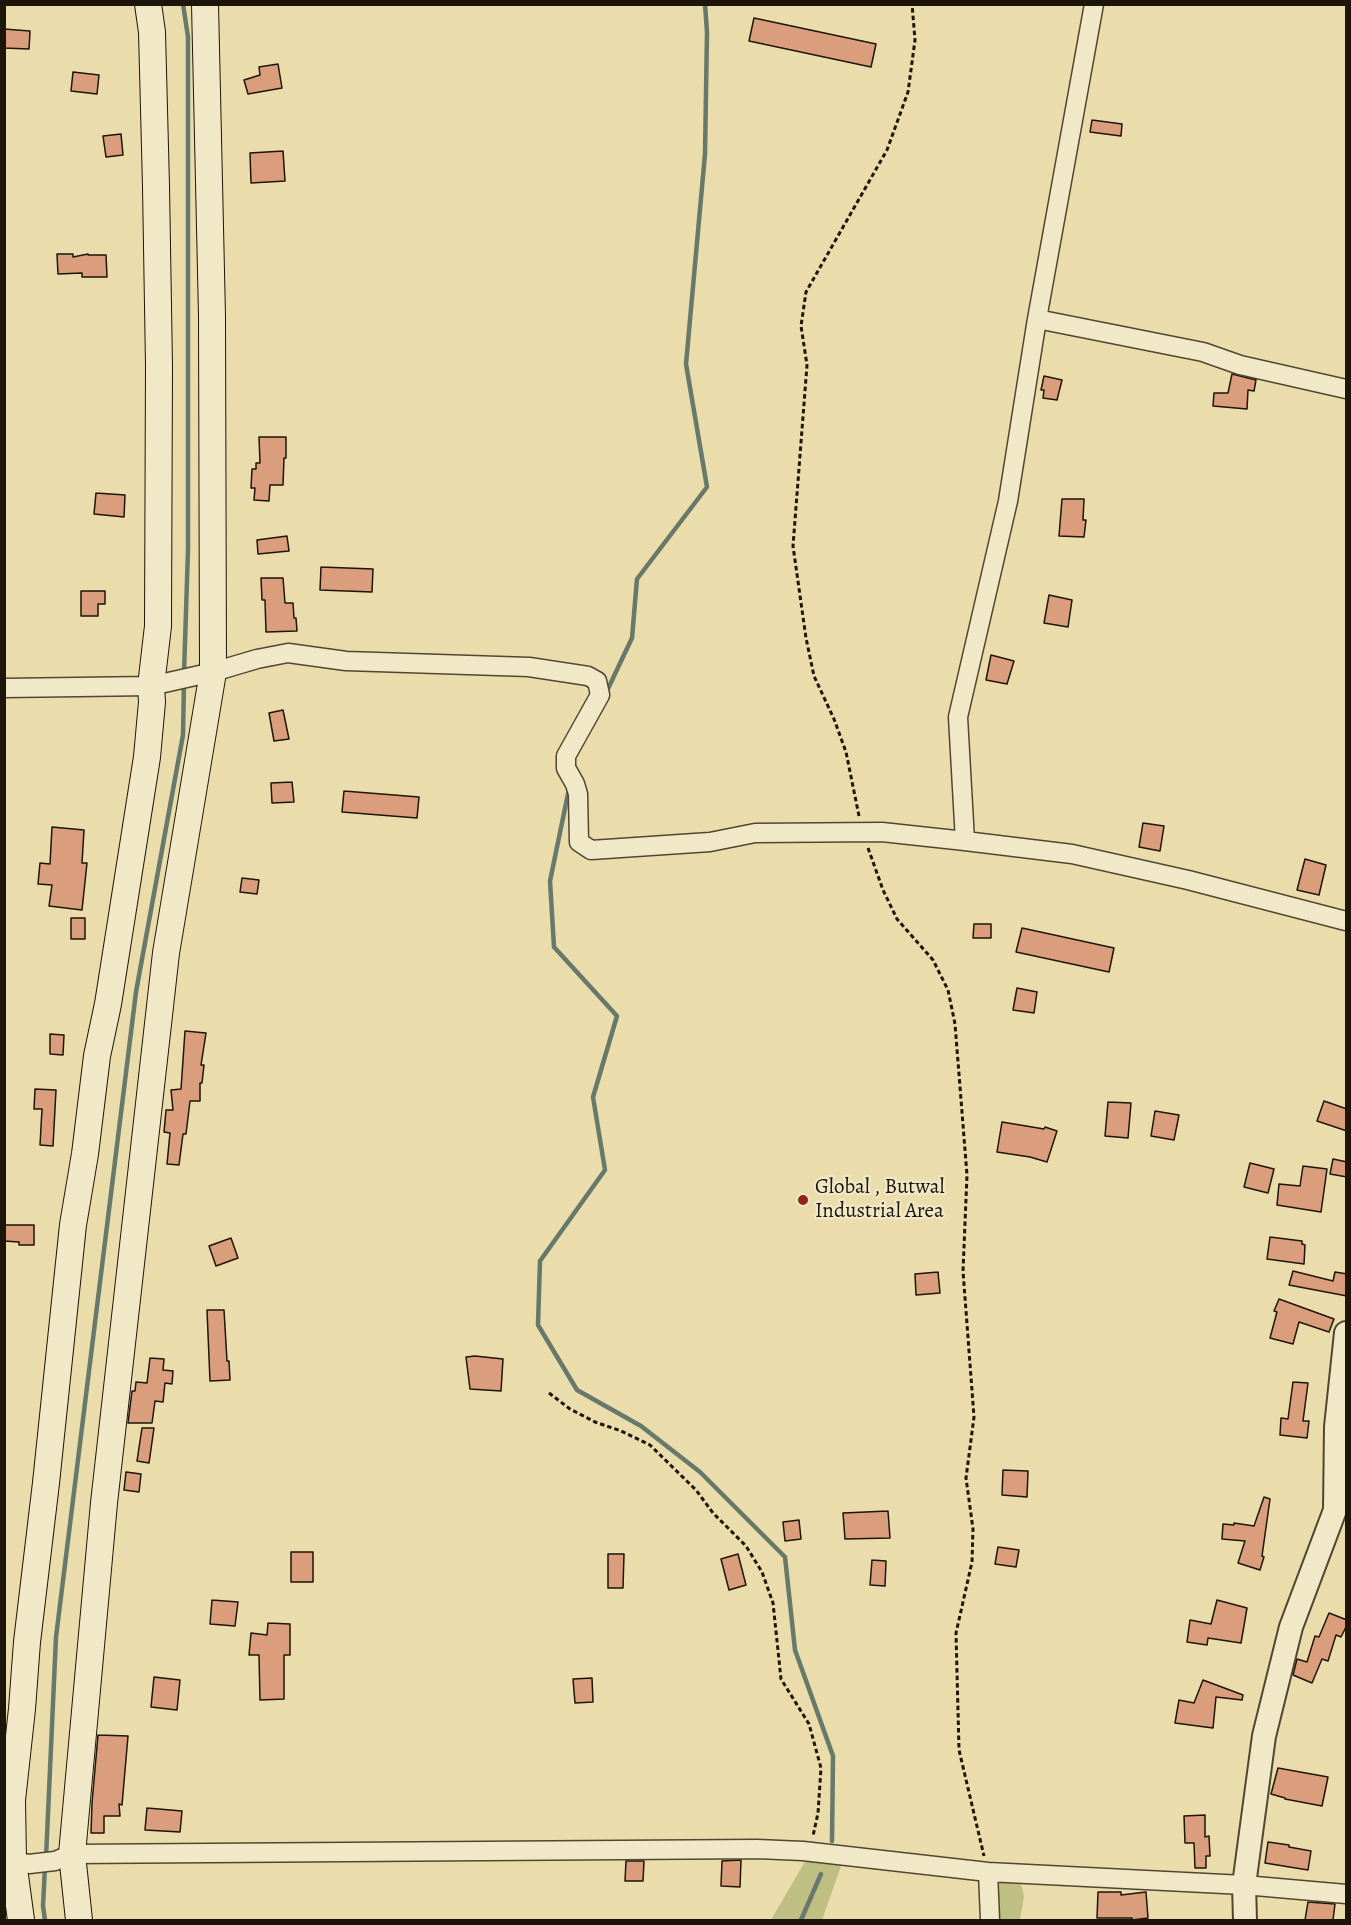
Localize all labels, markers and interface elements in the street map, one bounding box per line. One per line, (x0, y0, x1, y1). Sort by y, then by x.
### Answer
place label: Global , Butwal Industrial Area (815, 1175, 945, 1225)
marker: Global , Butwal Industrial Area (796, 1193, 810, 1207)

